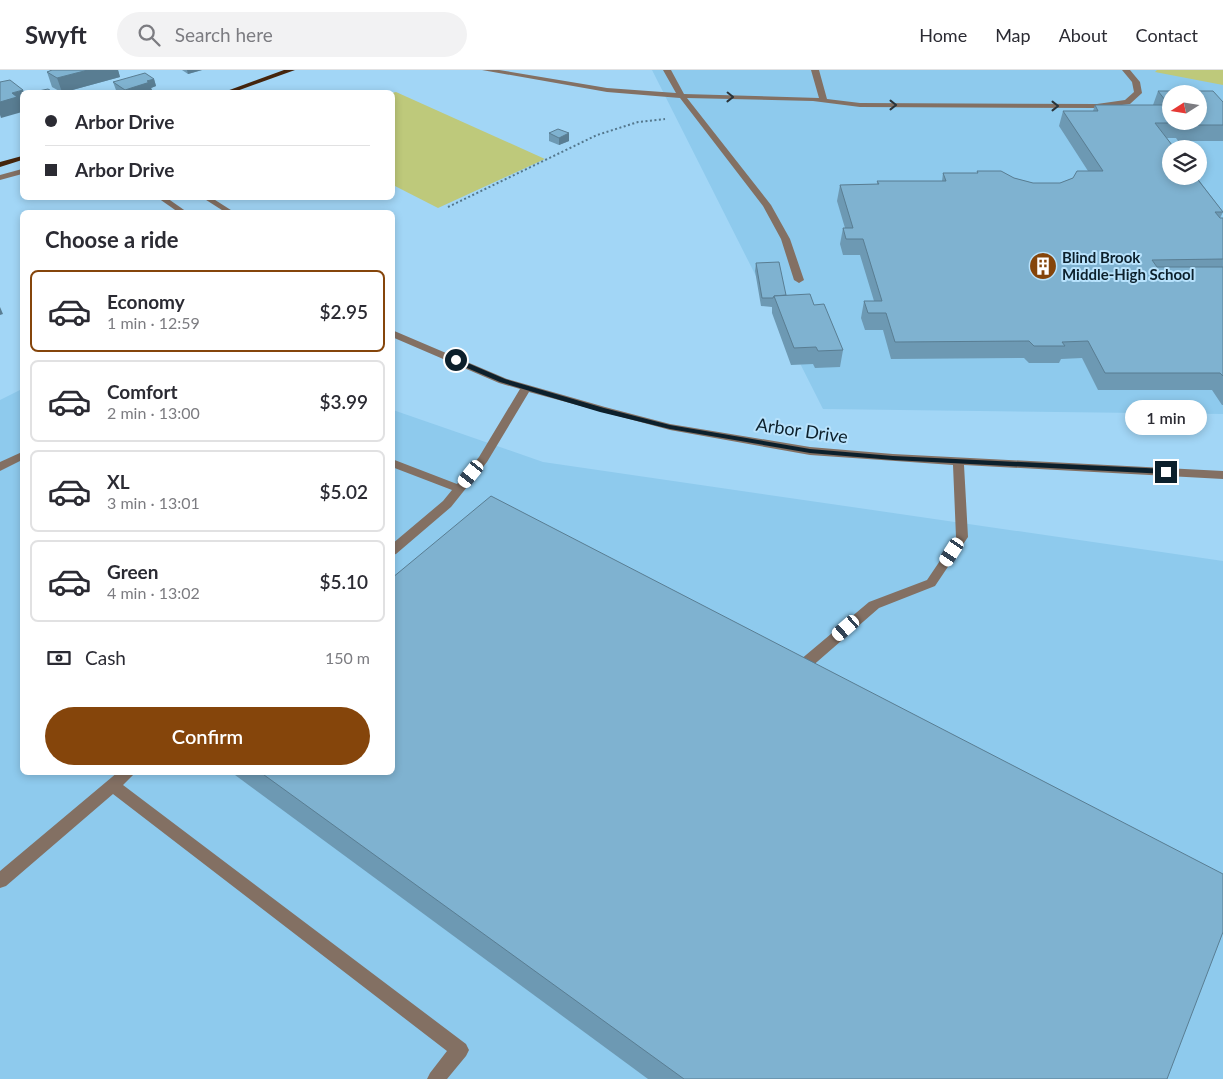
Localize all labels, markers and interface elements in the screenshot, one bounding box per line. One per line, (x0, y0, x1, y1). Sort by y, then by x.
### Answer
search box (117, 12, 467, 57)
text: Swyft (25, 20, 87, 49)
icon: search (135, 21, 163, 49)
text: Search here (175, 23, 273, 46)
text: Home (919, 24, 967, 46)
text: Map (995, 24, 1031, 46)
text: About (1059, 24, 1108, 46)
text: Contact (1136, 24, 1198, 46)
north arrow (1162, 85, 1208, 130)
map controls (1162, 85, 1207, 185)
one-way arrow (727, 92, 735, 103)
one-way arrow (889, 100, 897, 110)
one-way arrow (1052, 101, 1059, 111)
text: Arbor Drive (75, 110, 174, 133)
button: layers (1162, 140, 1207, 185)
text: Arbor Drive (75, 158, 174, 181)
text: Choose a ride (45, 226, 179, 253)
place label: Blind Brook Middle-High School (1062, 248, 1194, 283)
building icon: Blind Brook Middle-High School (1028, 251, 1058, 281)
icon: car (47, 289, 92, 334)
text: Economy (107, 290, 185, 313)
text: $2.95 (319, 300, 368, 323)
text: 1 min · 12:59 (107, 313, 200, 332)
route start (445, 349, 467, 371)
icon: car (47, 379, 92, 424)
text: Comfort (107, 380, 178, 403)
text: $3.99 (319, 390, 368, 413)
callout: 1 min (1125, 400, 1207, 434)
text: 2 min · 13:00 (107, 403, 200, 422)
text: 1 min (1146, 408, 1186, 427)
street label: Arbor Drive (755, 413, 849, 447)
car (455, 458, 486, 490)
route end (1155, 461, 1177, 483)
icon: car (47, 469, 92, 514)
text: XL (107, 470, 130, 493)
text: $5.02 (319, 480, 368, 503)
text: 3 min · 13:01 (107, 493, 200, 512)
car (937, 535, 966, 569)
icon: car (47, 559, 92, 604)
text: Green (107, 560, 158, 583)
text: $5.10 (319, 570, 368, 593)
text: 4 min · 13:02 (107, 583, 200, 602)
car (829, 612, 862, 644)
icon: cash (45, 644, 73, 672)
text: Cash (85, 646, 126, 669)
text: 150 m (325, 648, 370, 667)
button: Confirm (45, 707, 370, 765)

